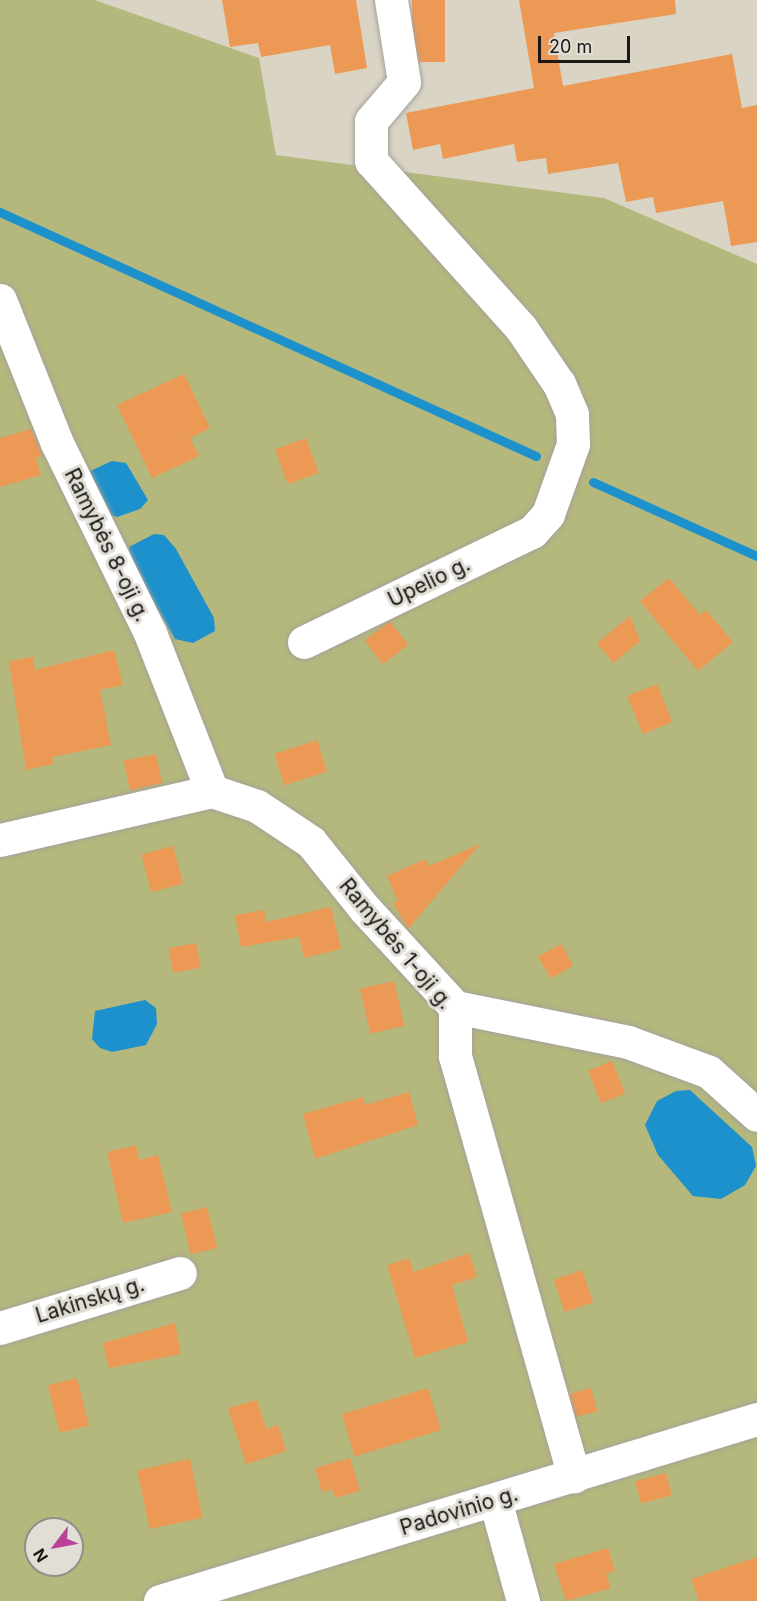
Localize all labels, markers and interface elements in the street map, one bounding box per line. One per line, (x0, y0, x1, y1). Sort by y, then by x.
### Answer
scale bar (541, 24, 632, 62)
text: 20 m (549, 36, 592, 57)
street label: Ramybės 8-oji g. (59, 464, 155, 626)
street label: Upelio g. (384, 551, 474, 613)
street label: Ramybės 1-oji g. (334, 873, 458, 1015)
street label: Lakinskų g. (33, 1271, 147, 1329)
street label: Padovinio g. (397, 1481, 521, 1541)
north arrow (24, 1517, 84, 1577)
text: N (29, 1545, 52, 1566)

